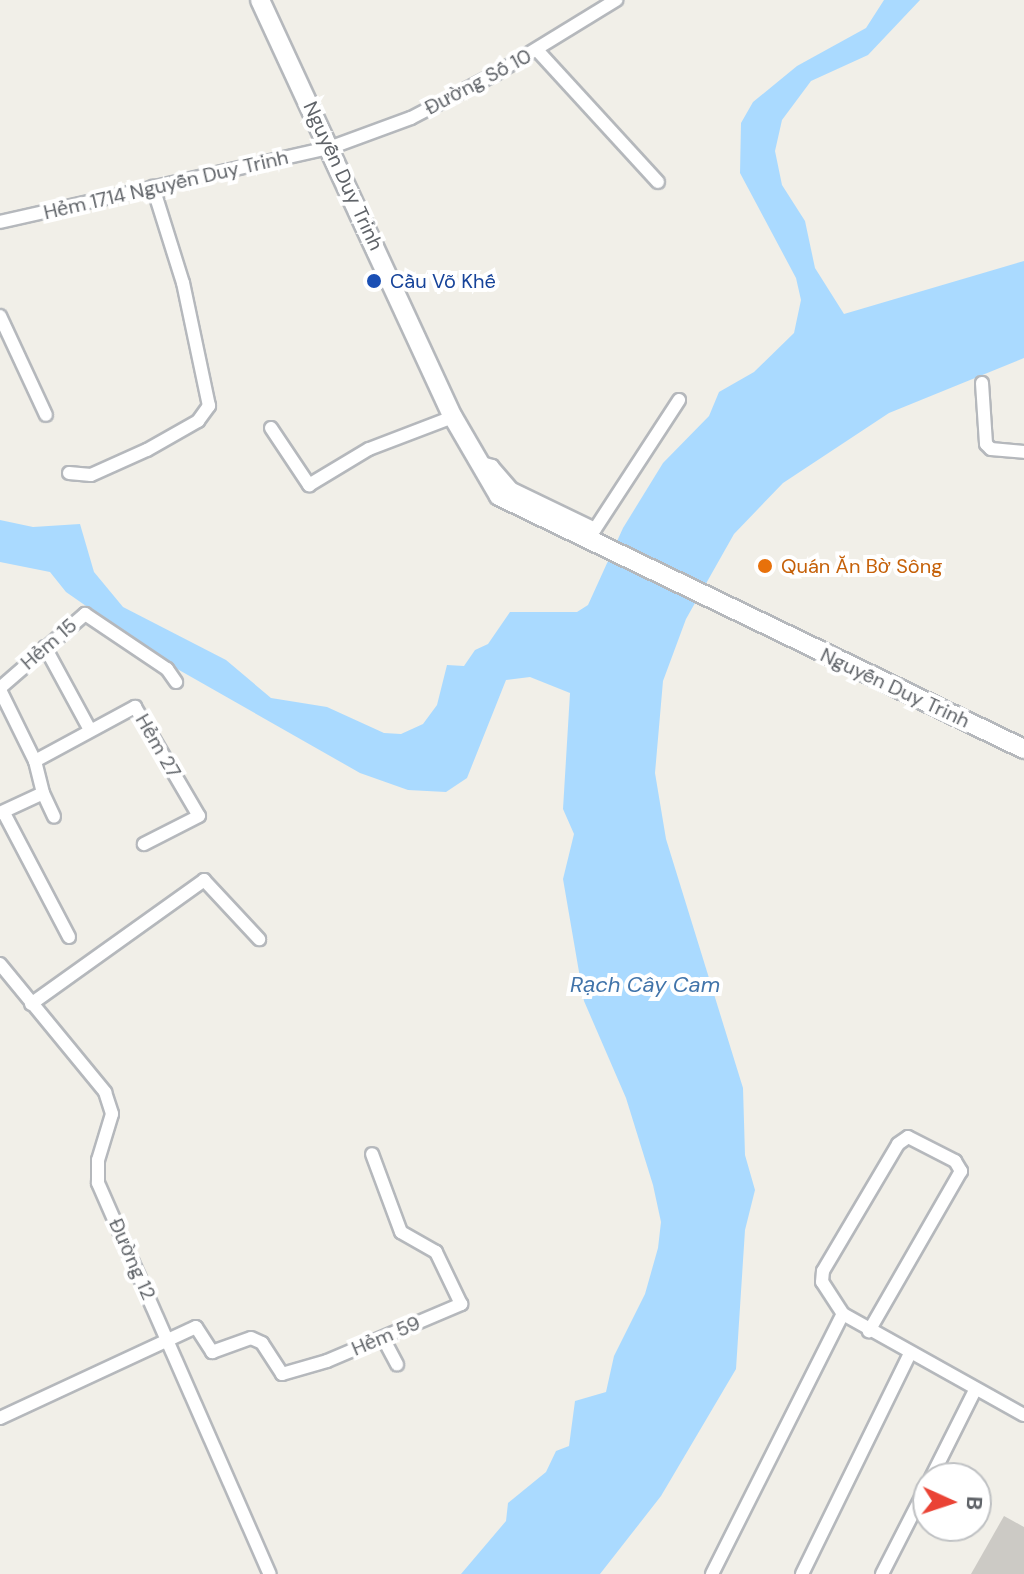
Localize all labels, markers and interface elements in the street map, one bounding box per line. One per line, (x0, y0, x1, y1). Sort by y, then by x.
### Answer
street label: Đường Số 10 (421, 44, 535, 120)
street label: Nguyễn Duy Trinh (298, 98, 388, 254)
street label: Hẻm 1714 Nguyễn Duy Trinh (41, 145, 291, 225)
place label: Cầu Võ Khế (390, 269, 496, 293)
marker: Cầu Võ Khế (365, 272, 383, 290)
place label: Quán Ăn Bờ Sông (781, 554, 942, 578)
marker: Quán Ăn Bờ Sông (756, 557, 774, 575)
street label: Hẻm 15 (16, 613, 82, 675)
street label: Nguyễn Duy Trinh (817, 643, 973, 733)
street label: Hẻm 27 (130, 710, 186, 782)
water label: Rạch Cây Cam (570, 972, 720, 998)
street label: Đường 12 (103, 1215, 161, 1303)
street label: Hẻm 59 (348, 1311, 424, 1361)
north arrow (912, 1462, 992, 1542)
text: B (960, 1495, 989, 1511)

